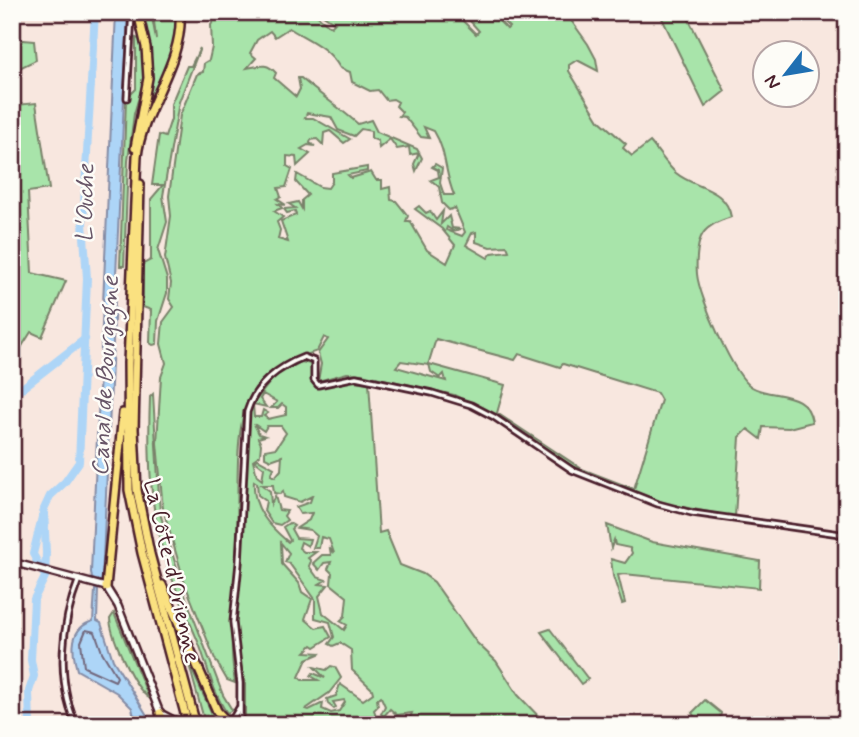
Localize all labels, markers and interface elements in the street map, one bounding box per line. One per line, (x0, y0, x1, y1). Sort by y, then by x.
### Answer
north arrow (750, 38, 820, 108)
text: N (759, 70, 787, 94)
water label: L'Ouche (70, 162, 102, 242)
water label: Canal de Bourgogne (85, 274, 130, 477)
street label: La Côte-d'Orienne (135, 476, 207, 666)

